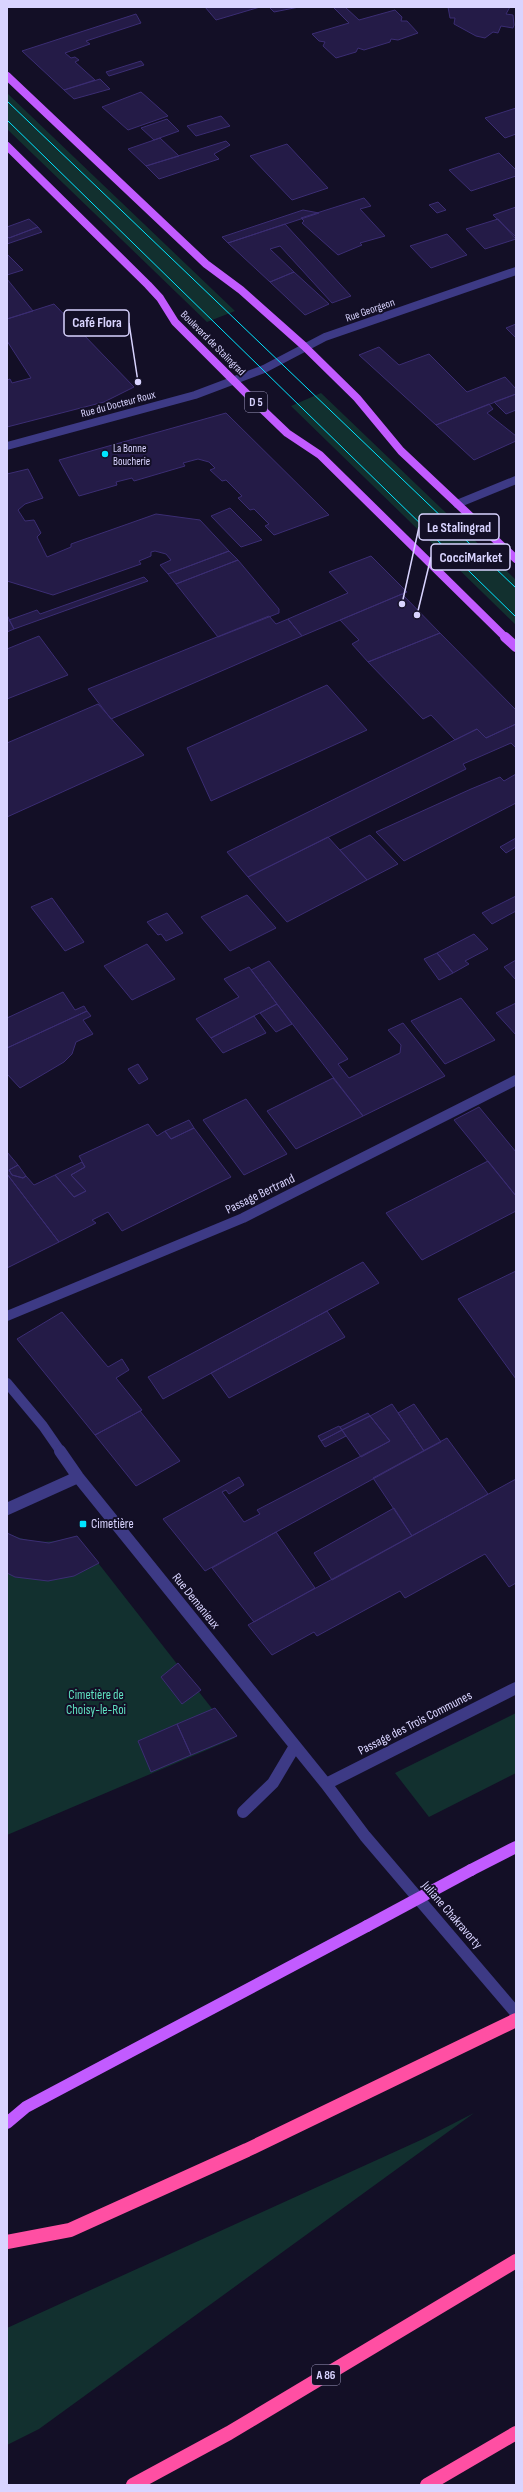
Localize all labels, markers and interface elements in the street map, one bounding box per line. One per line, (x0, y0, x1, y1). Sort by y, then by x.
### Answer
street label: Rue Georgeon (344, 295, 397, 324)
street label: Boulevard de Stalingrad (178, 308, 248, 378)
callout: Café Flora (64, 310, 129, 336)
text: Café Flora (72, 314, 122, 331)
street label: Rue du Docteur Roux (79, 388, 157, 420)
road number: D 5 (245, 392, 267, 412)
place label: La Bonne Boucherie (113, 442, 150, 468)
marker: La Bonne Boucherie (100, 449, 110, 459)
callout: Le Stalingrad (419, 514, 499, 540)
text: Le Stalingrad (427, 519, 491, 536)
callout: CocciMarket (431, 544, 510, 570)
text: CocciMarket (440, 549, 503, 566)
street label: Passage Bertrand (223, 1170, 297, 1218)
place label: Cimetière (91, 1516, 134, 1532)
marker: Cimetière (78, 1519, 88, 1529)
street label: Rue Demanieux (169, 1570, 223, 1632)
park label: Cimetière de Choisy-le-Roi (66, 1687, 126, 1718)
street label: Passage des Trois Communes (355, 1687, 475, 1759)
street label: Juliane Chakravorty (418, 1877, 486, 1952)
road number: A 86 (312, 2365, 340, 2385)

